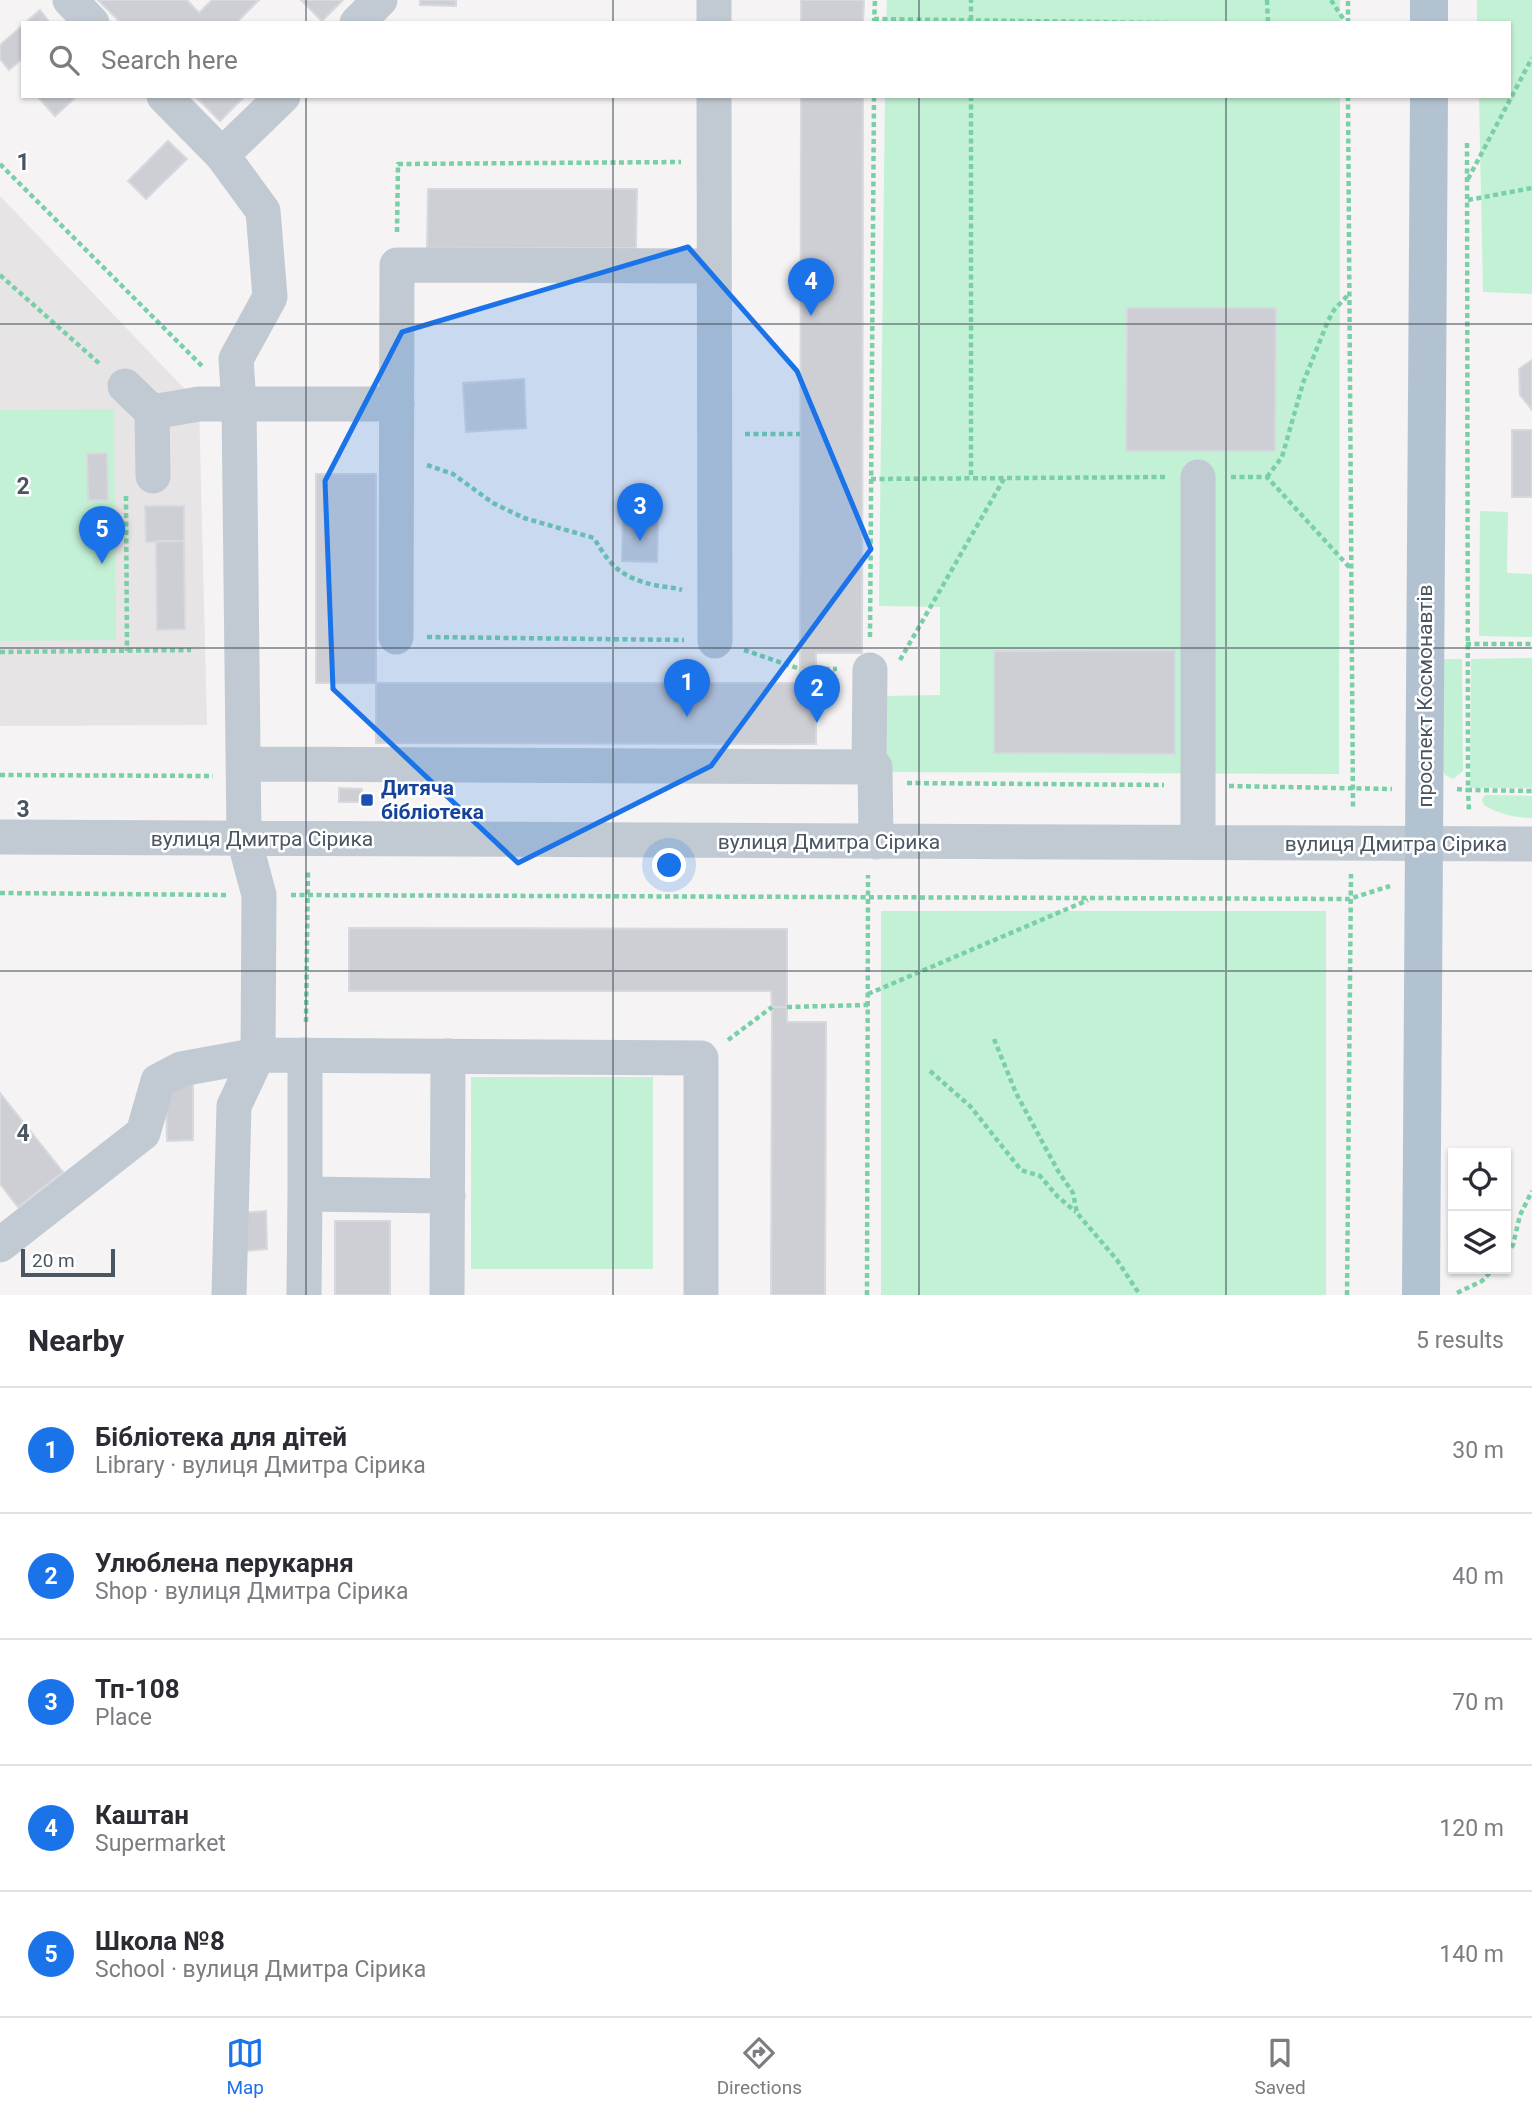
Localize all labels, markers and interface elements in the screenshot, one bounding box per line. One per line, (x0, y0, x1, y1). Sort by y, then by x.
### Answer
search box (21, 21, 1511, 98)
icon: search (45, 41, 83, 79)
text: Search here (101, 45, 238, 75)
text: 1 (16, 149, 30, 176)
pin: 4 (788, 258, 834, 316)
text: 2 (16, 473, 30, 500)
pin: 3 (617, 483, 663, 541)
pin: 5 (79, 506, 125, 564)
street label: проспект Космонавтів (1413, 584, 1437, 808)
pin: 1 (664, 659, 710, 717)
pin: 2 (794, 665, 840, 723)
place label: Дитяча бібліотека (381, 776, 484, 824)
marker: Дитяча бібліотека (359, 792, 375, 808)
text: 3 (16, 796, 30, 823)
street label: вулиця Дмитра Сірика (151, 827, 373, 851)
street label: вулиця Дмитра Сірика (718, 830, 940, 854)
street label: вулиця Дмитра Сірика (1285, 832, 1507, 856)
your location (652, 848, 686, 882)
text: 4 (16, 1120, 30, 1147)
map controls (1448, 1148, 1511, 1274)
button: locate (1448, 1148, 1511, 1211)
button: layers (1448, 1211, 1511, 1274)
scale bar (21, 1246, 116, 1278)
text: 20 m (32, 1249, 75, 1272)
text: Nearby (28, 1323, 124, 1358)
text: 5 results (1416, 1327, 1504, 1354)
text: Бібліотека для дітей (95, 1422, 347, 1452)
text: 1 (44, 1437, 58, 1464)
text: 30 m (1452, 1437, 1504, 1464)
text: Library · вулиця Дмитра Сірика (95, 1452, 426, 1479)
text: Улюблена перукарня (95, 1548, 354, 1578)
text: 2 (44, 1563, 58, 1590)
text: 40 m (1452, 1563, 1504, 1590)
text: Shop · вулиця Дмитра Сірика (95, 1578, 408, 1605)
text: Тп-108 (95, 1674, 180, 1704)
text: 3 (44, 1689, 58, 1716)
text: 70 m (1452, 1689, 1504, 1716)
text: Place (95, 1704, 152, 1731)
text: Каштан (95, 1800, 189, 1830)
text: 4 (44, 1815, 58, 1842)
text: 120 m (1439, 1815, 1504, 1842)
text: Supermarket (95, 1830, 226, 1857)
text: Школа №8 (95, 1926, 225, 1956)
text: 5 (44, 1941, 58, 1968)
text: 140 m (1439, 1941, 1504, 1968)
text: School · вулиця Дмитра Сірика (95, 1956, 426, 1983)
tab: Map (226, 2034, 264, 2099)
tab: Directions (717, 2034, 802, 2099)
tab: Saved (1254, 2034, 1306, 2099)

